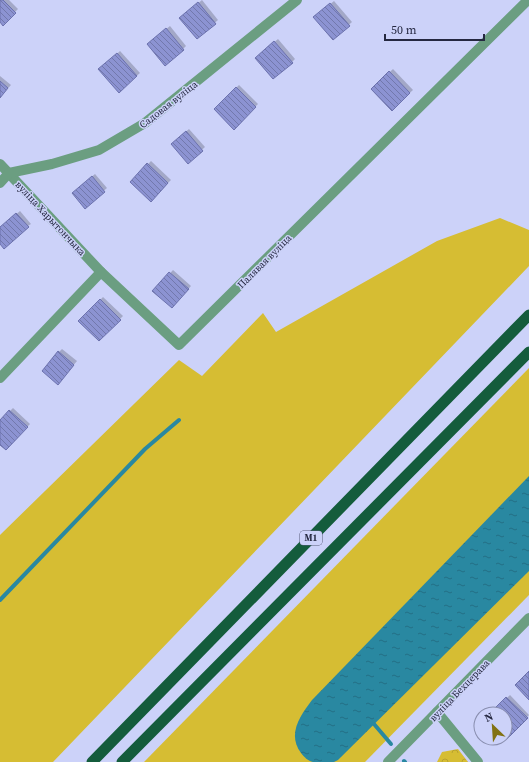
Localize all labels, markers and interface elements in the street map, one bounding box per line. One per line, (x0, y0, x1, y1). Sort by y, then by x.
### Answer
scale bar (385, 16, 484, 42)
text: 50 m (391, 22, 417, 38)
street label: Садовая вуліца (137, 77, 201, 131)
street label: вуліца Харытончыка (13, 178, 89, 259)
street label: Палявая вуліца (234, 231, 295, 291)
road number: М1 (300, 531, 322, 545)
street label: вуліца Бехцерава (427, 656, 493, 724)
north arrow (473, 706, 513, 746)
text: N (482, 709, 496, 726)

